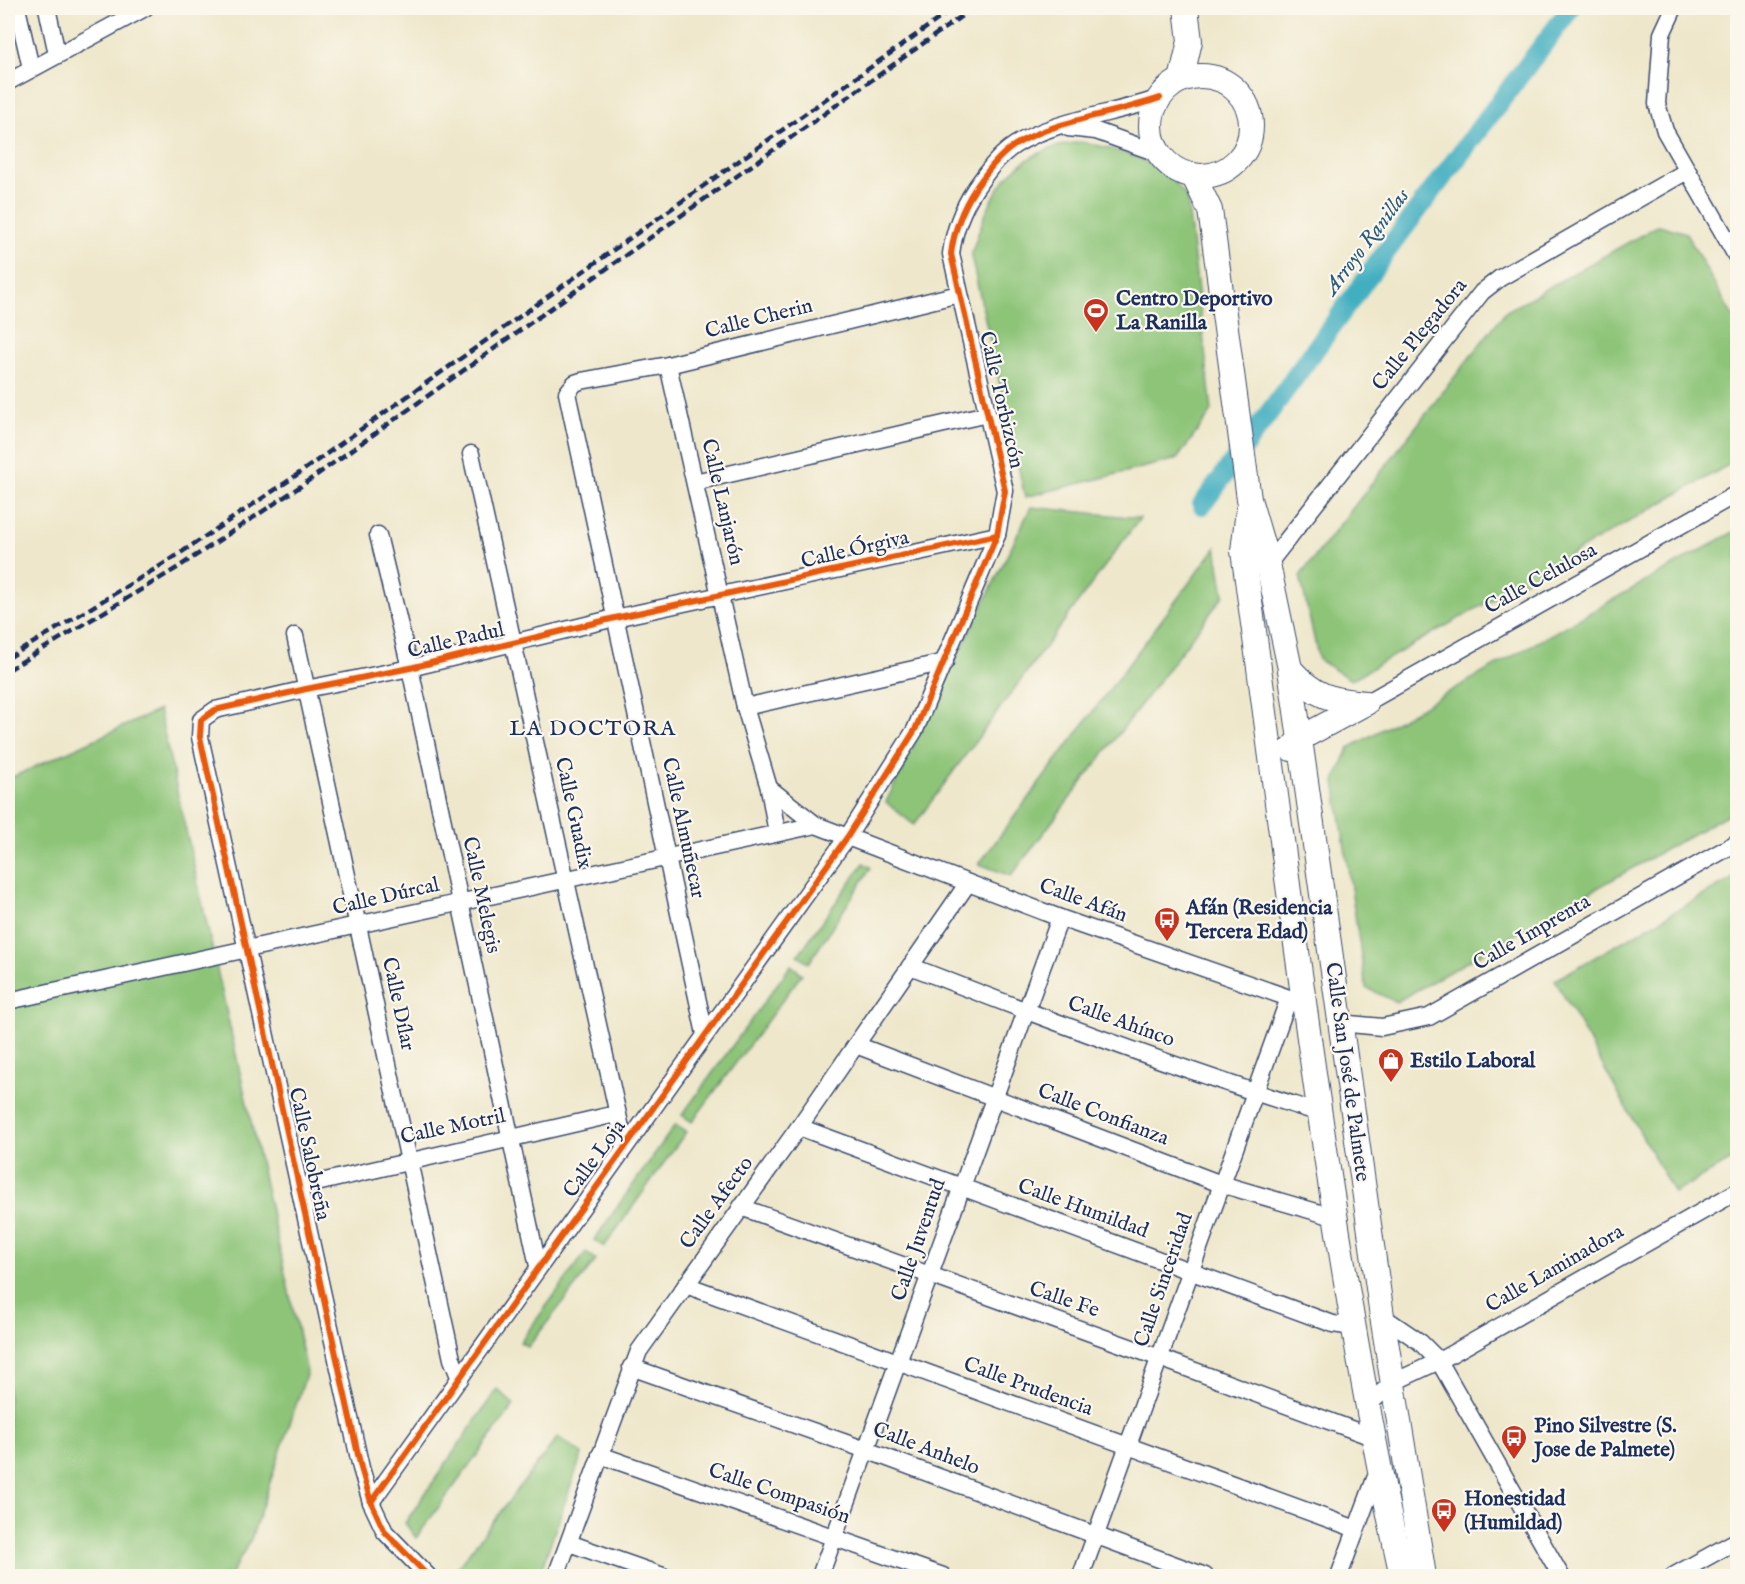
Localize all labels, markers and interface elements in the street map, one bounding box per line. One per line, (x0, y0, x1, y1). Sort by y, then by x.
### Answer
water label: Arroyo Ranillas (1317, 183, 1417, 302)
street label: Calle Plegadora (1366, 273, 1474, 397)
place label: Centro Deportivo La Ranilla (1116, 286, 1273, 337)
street label: Calle Cherin (702, 293, 816, 345)
sports icon: Centro Deportivo La Ranilla (1081, 296, 1111, 334)
street label: Calle Torbizcón (972, 329, 1030, 471)
street label: Calle Lanjarón (694, 436, 750, 568)
street label: Calle Órgiva (798, 523, 913, 576)
street label: Calle Celulosa (1480, 537, 1603, 621)
street label: Calle Padul (405, 617, 507, 665)
district label: LA DOCTORA (509, 715, 677, 743)
street label: Calle Guadix (548, 755, 598, 871)
street label: Calle Almuñecar (655, 755, 711, 901)
street label: Calle Melegis (455, 834, 507, 956)
street label: Calle Dúrcal (330, 872, 442, 922)
street label: Calle Afán (1035, 873, 1131, 929)
street label: Calle Imprenta (1469, 888, 1596, 977)
place label: Afán (Residencia Tercera Edad) (1185, 895, 1333, 946)
bus stop icon: Afán (Residencia Tercera Edad) (1152, 905, 1182, 943)
street label: Calle Dílar (375, 955, 421, 1053)
street label: Calle San José de Palmete (1318, 961, 1376, 1184)
street label: Calle Ahínco (1064, 990, 1178, 1054)
shop icon: Estilo Laboral (1376, 1046, 1406, 1084)
place label: Estilo Laboral (1410, 1048, 1537, 1075)
street label: Calle Confianza (1034, 1078, 1173, 1153)
street label: Calle Salobreña (282, 1085, 336, 1224)
street label: Calle Motril (398, 1103, 508, 1151)
street label: Calle Loja (558, 1114, 633, 1203)
street label: Calle Afecto (674, 1151, 760, 1255)
street label: Calle Humildad (1014, 1173, 1153, 1245)
street label: Calle Juventud (885, 1174, 953, 1305)
street label: Calle Sinceridad (1128, 1208, 1200, 1351)
street label: Calle Laminadora (1481, 1218, 1630, 1319)
street label: Calle Fe (1025, 1275, 1103, 1325)
street label: Calle Prudencia (959, 1351, 1097, 1423)
place label: Pino Silvestre (S. Jose de Palmete) (1531, 1413, 1677, 1464)
street label: Calle Anhelo (869, 1416, 983, 1482)
bus stop icon: Pino Silvestre (S. Jose de Palmete) (1499, 1423, 1529, 1461)
street label: Calle Compasión (705, 1457, 853, 1531)
place label: Honestidad (Humildad) (1464, 1486, 1566, 1537)
bus stop icon: Honestidad (Humildad) (1429, 1496, 1459, 1534)

